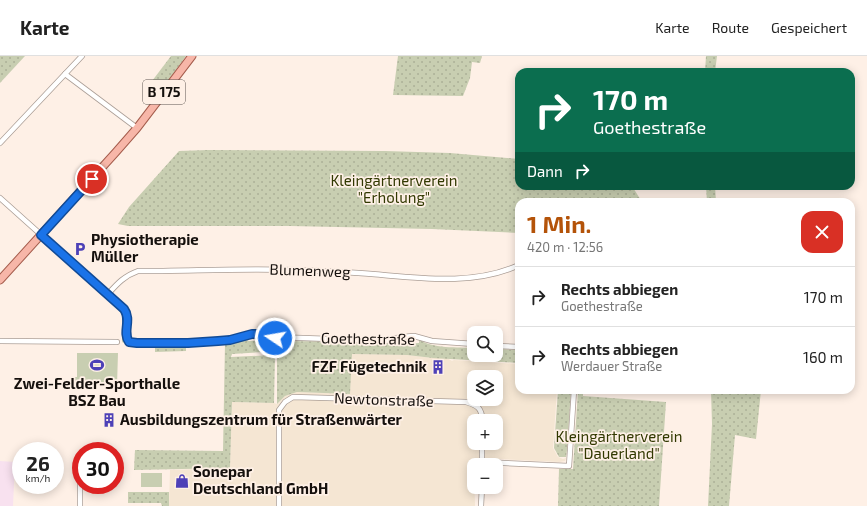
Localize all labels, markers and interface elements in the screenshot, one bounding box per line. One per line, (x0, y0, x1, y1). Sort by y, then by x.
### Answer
text: Karte (20, 16, 70, 39)
text: Karte (655, 19, 690, 36)
text: Route (712, 19, 749, 36)
text: Gespeichert (771, 19, 847, 36)
road number: B 175 (143, 80, 185, 104)
text: 170 m (593, 82, 668, 116)
icon: right (527, 84, 579, 136)
text: Goethestraße (593, 116, 706, 138)
icon: right (571, 160, 593, 182)
pin (75, 162, 109, 196)
text: Dann (527, 162, 563, 180)
icon: arrive (81, 168, 103, 190)
park label: Kleingärtnerverein "Erholung" (330, 171, 458, 206)
text: 1 Min. (527, 209, 591, 238)
button: close (801, 211, 843, 253)
place label: Physiotherapie Müller (91, 230, 199, 265)
text: 420 m · 12:56 (527, 239, 603, 255)
parking icon: Physiotherapie Müller (72, 241, 88, 257)
street label: Blumenweg (269, 260, 351, 280)
text: Rechts abbiegen (561, 280, 678, 298)
icon: right (527, 286, 549, 308)
text: 170 m (804, 288, 843, 306)
text: Goethestraße (561, 298, 643, 314)
position arrow (254, 317, 296, 359)
map controls (467, 326, 503, 494)
button: search (467, 326, 503, 362)
street label: Goethestraße (321, 328, 415, 348)
text: Rechts abbiegen (561, 340, 678, 358)
icon: right (527, 346, 549, 368)
text: 160 m (803, 348, 843, 366)
sports icon: Zwei-Felder-Sporthalle BSZ Bau (89, 357, 105, 373)
place label: FZF Fügetechnik (312, 357, 428, 375)
text: Werdauer Straße (561, 358, 662, 374)
building icon: FZF Fügetechnik (430, 359, 446, 375)
button: layers (467, 370, 503, 406)
place label: Zwei-Felder-Sporthalle BSZ Bau (14, 374, 180, 409)
street label: Newtonstraße (334, 388, 434, 410)
place label: Ausbildungszentrum für Straßenwärter (120, 410, 403, 428)
building icon: Ausbildungszentrum für Straßenwärter (101, 412, 117, 428)
button: + (467, 414, 503, 450)
park label: Kleingärtnerverein "Dauerland" (555, 427, 683, 462)
speed limit sign: 30 (72, 442, 124, 494)
text: 26 (26, 451, 50, 475)
button: − (467, 458, 503, 494)
place label: Sonepar Deutschland GmbH (193, 462, 328, 497)
text: km/h (26, 472, 50, 484)
shop icon: Sonepar Deutschland GmbH (174, 473, 190, 489)

